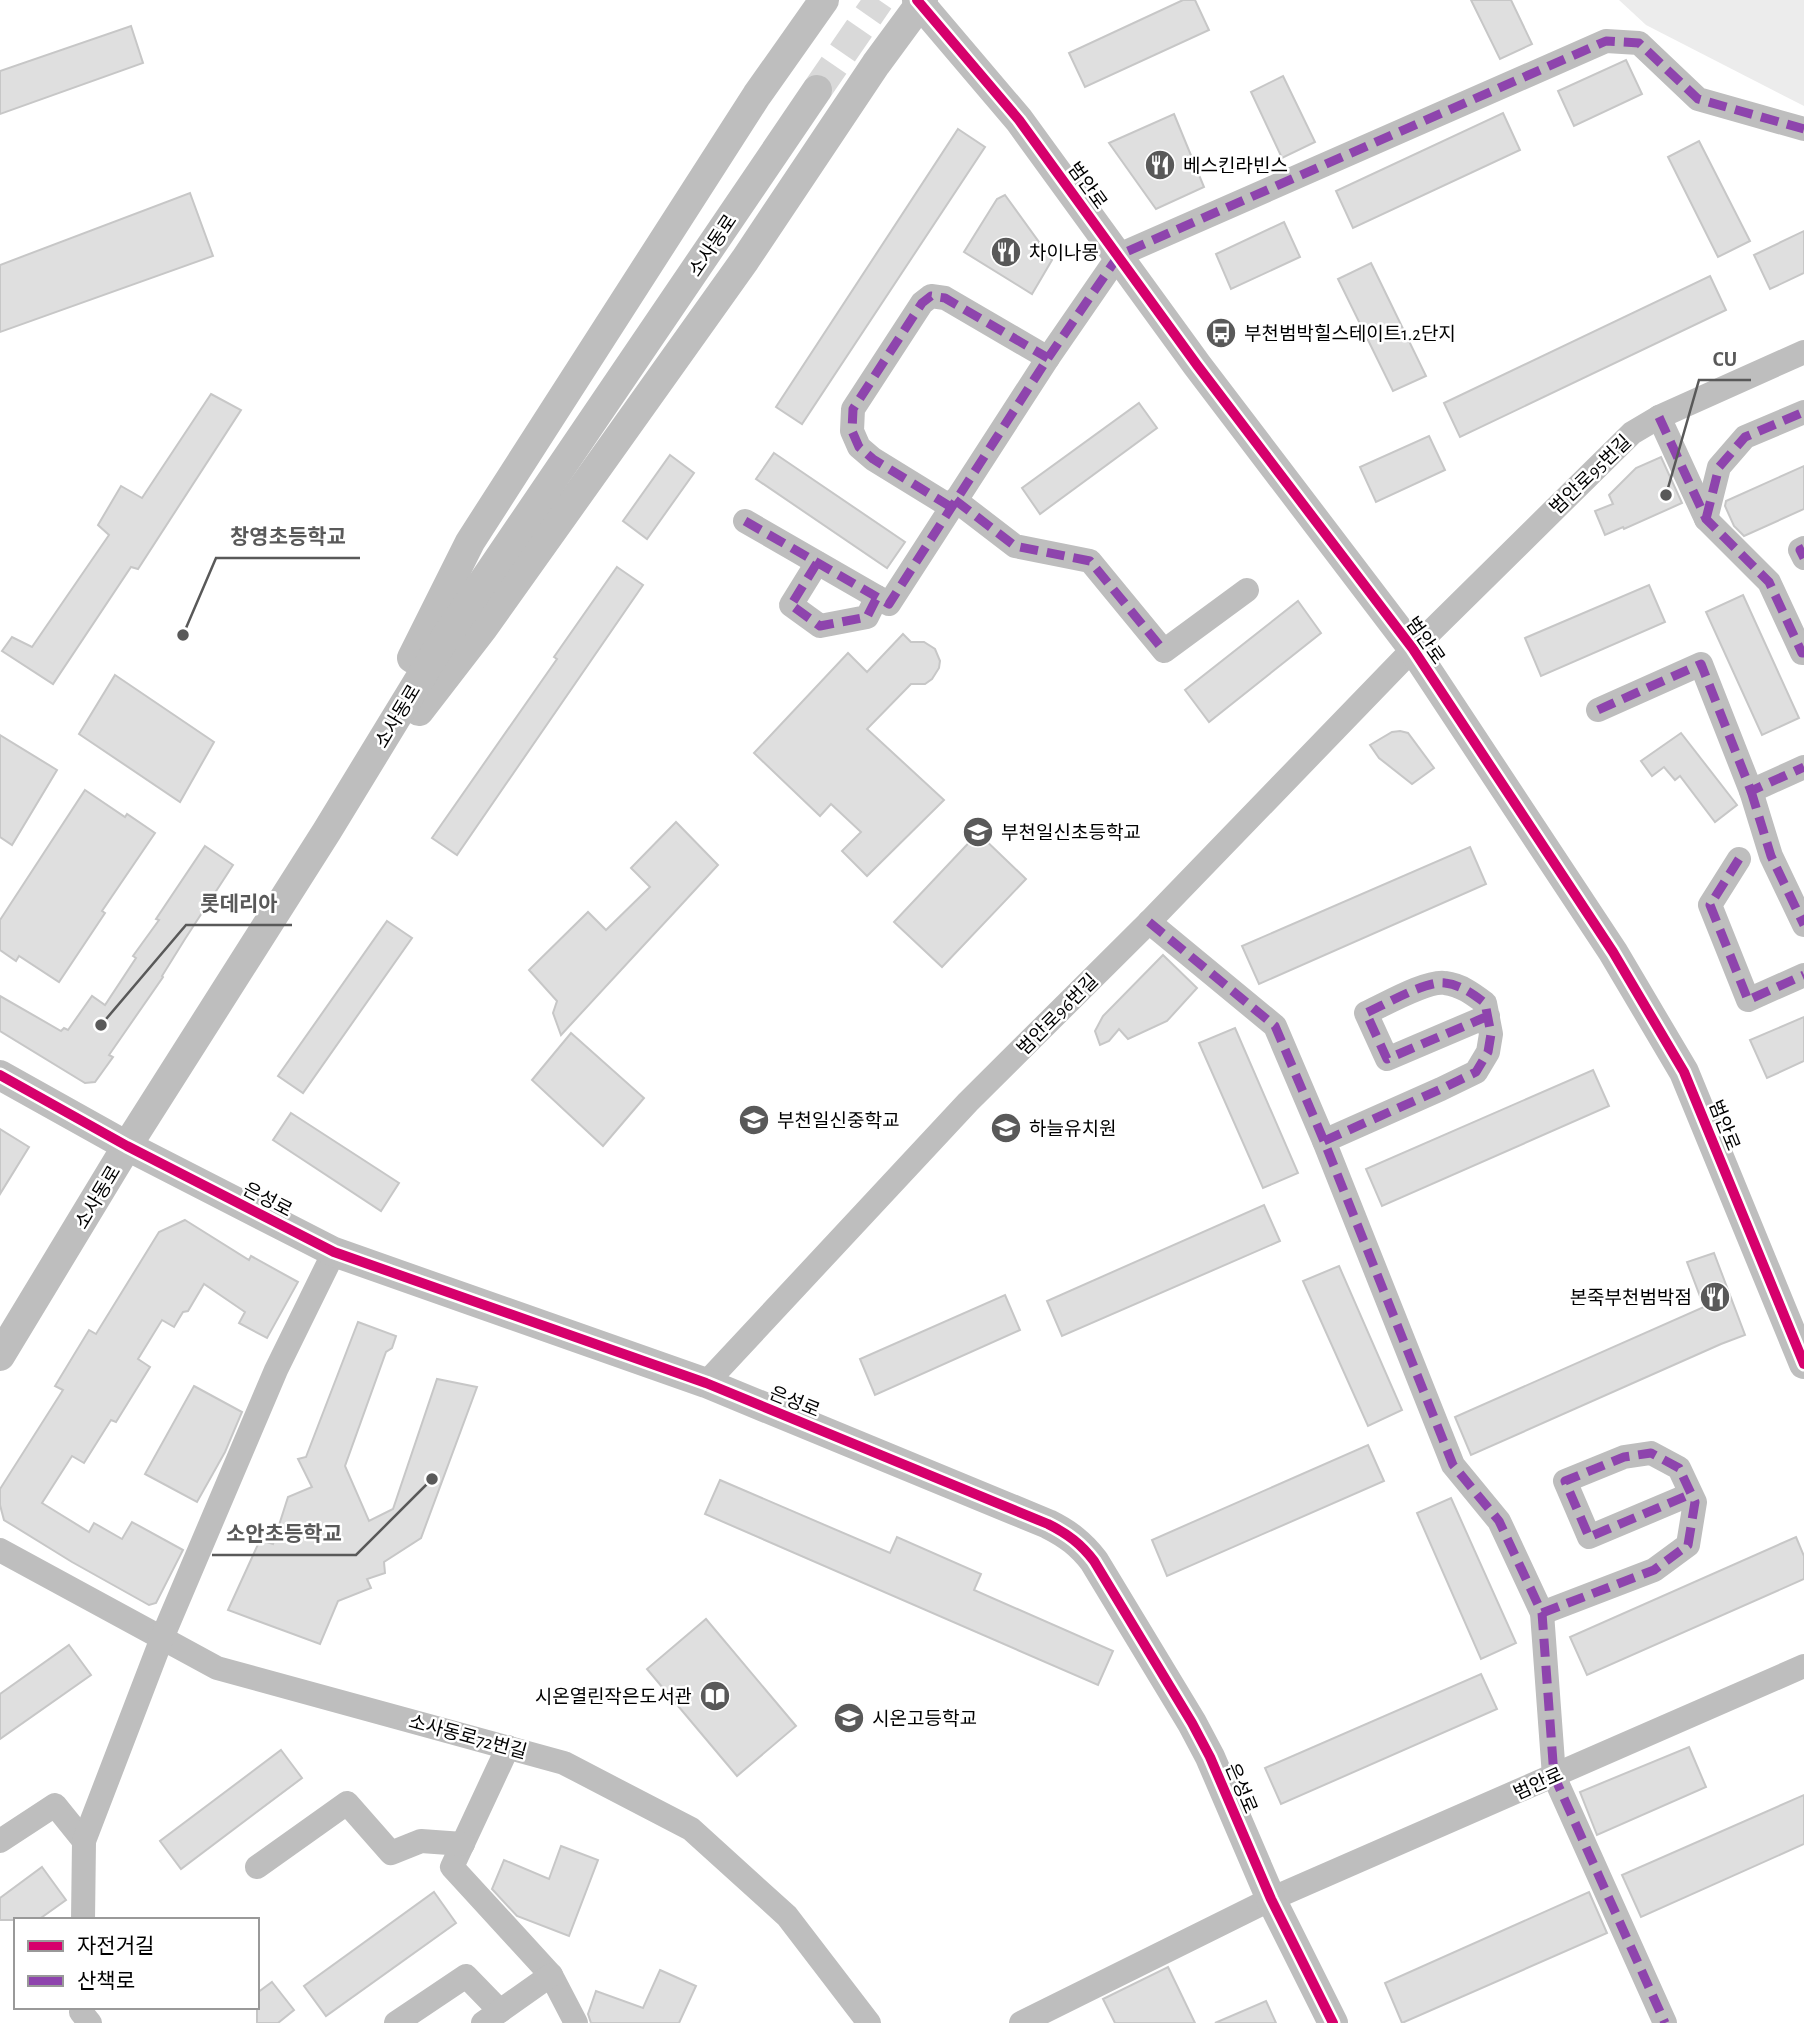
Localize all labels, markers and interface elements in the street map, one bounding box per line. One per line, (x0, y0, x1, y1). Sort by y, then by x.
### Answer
restaurant icon: 베스킨라빈스 (1143, 148, 1177, 182)
place label: 베스킨라빈스 (1183, 156, 1288, 176)
street label: 범안로 (1064, 158, 1111, 213)
street label: 소사동로 (685, 211, 741, 280)
restaurant icon: 차이나몽 (989, 235, 1023, 269)
place label: 차이나몽 (1029, 243, 1099, 263)
bus stop icon: 부천범박힐스테이트1.2단지 (1204, 316, 1238, 350)
place label: 부천범박힐스테이트1.2단지 (1244, 324, 1456, 344)
callout: CU (1699, 338, 1751, 380)
text: CU (1713, 349, 1737, 370)
street label: 범안로95번길 (1546, 431, 1635, 518)
callout: 창영초등학교 (216, 516, 360, 558)
text: 창영초등학교 (230, 526, 346, 548)
street label: 범안로 (1402, 613, 1448, 668)
street label: 소사동로 (371, 681, 424, 752)
school or university icon: 부천일신초등학교 (961, 815, 995, 849)
place label: 부천일신초등학교 (1001, 823, 1141, 843)
callout: 롯데리아 (186, 883, 292, 925)
text: 롯데리아 (200, 893, 278, 915)
street label: 범안로96번길 (1013, 970, 1102, 1059)
street label: 범안로 (1705, 1097, 1743, 1153)
school or university icon: 부천일신중학교 (737, 1103, 771, 1137)
place label: 부천일신중학교 (777, 1111, 899, 1131)
school or university icon: 하늘유치원 (989, 1111, 1023, 1145)
place label: 하늘유치원 (1029, 1119, 1116, 1139)
street label: 소사동로 (71, 1162, 124, 1233)
street label: 은성로 (240, 1179, 295, 1221)
restaurant icon: 본죽부천범박점 (1698, 1280, 1732, 1314)
place label: 본죽부천범박점 (1570, 1288, 1692, 1308)
street label: 은성로 (767, 1383, 823, 1421)
callout: 소안초등학교 (212, 1513, 356, 1555)
text: 소안초등학교 (226, 1523, 342, 1545)
library icon: 시온열린작은도서관 (698, 1679, 732, 1713)
place label: 시온열린작은도서관 (535, 1687, 692, 1707)
school or university icon: 시온고등학교 (832, 1701, 866, 1735)
place label: 시온고등학교 (872, 1709, 977, 1729)
street label: 소사동로72번길 (406, 1712, 529, 1762)
street label: 은성로 (1222, 1760, 1261, 1816)
street label: 범안로 (1510, 1764, 1566, 1804)
legend (14, 1918, 259, 2009)
text: 자전거길 (77, 1935, 154, 1957)
text: 산책로 (77, 1970, 135, 1992)

